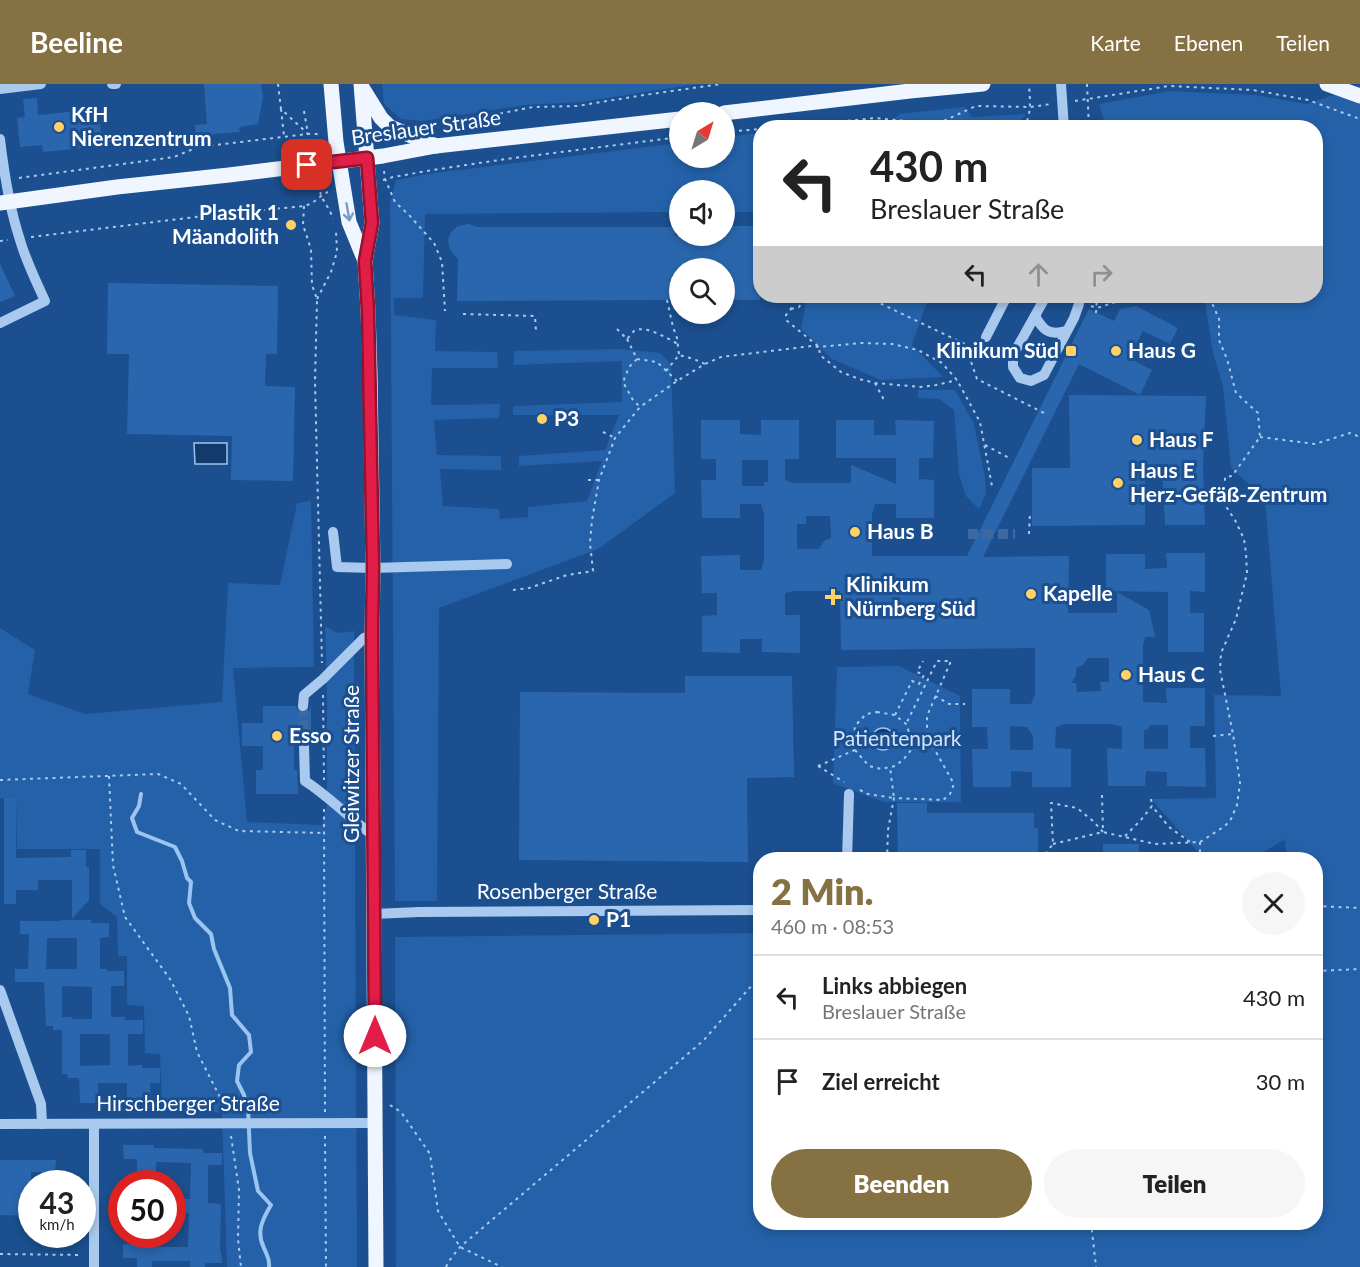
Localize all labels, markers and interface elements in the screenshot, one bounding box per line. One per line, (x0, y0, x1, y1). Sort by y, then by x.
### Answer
text: Beeline (30, 25, 123, 59)
text: Karte (1090, 30, 1141, 55)
text: Ebenen (1174, 30, 1243, 55)
text: Teilen (1276, 30, 1330, 55)
place label: KfH Nierenzentrum (71, 101, 212, 150)
north arrow (669, 102, 735, 168)
map controls (669, 102, 735, 324)
street label: Breslauer Straße (349, 104, 502, 149)
marker: KfH Nierenzentrum (52, 120, 66, 134)
pin (281, 139, 332, 190)
text: 430 m (870, 141, 988, 191)
icon: left (771, 144, 849, 222)
icon: arrive (290, 148, 323, 181)
button: sound (669, 180, 735, 246)
text: Breslauer Straße (870, 192, 1064, 225)
place label: Plastik 1 Mäandolith (172, 199, 279, 248)
one-way arrow (342, 202, 353, 222)
marker: Plastik 1 Mäandolith (284, 218, 298, 232)
button: search (669, 258, 735, 324)
icon: left (959, 258, 992, 291)
icon: ahead (1022, 258, 1055, 291)
icon: right (1085, 258, 1118, 291)
place label: Klinikum Süd (936, 337, 1059, 362)
place label: Haus G (1128, 337, 1196, 362)
marker: Klinikum Süd (1064, 344, 1078, 358)
marker: Haus G (1109, 344, 1123, 358)
place label: P3 (554, 405, 579, 430)
marker: P3 (535, 412, 549, 426)
place label: Haus F (1149, 426, 1214, 451)
marker: Haus F (1130, 433, 1144, 447)
place label: Haus E Herz-Gefäß-Zentrum (1130, 457, 1327, 506)
marker: Haus E Herz-Gefäß-Zentrum (1111, 476, 1125, 490)
place label: Haus B (867, 518, 934, 543)
marker: Haus B (848, 525, 862, 539)
place label: Klinikum Nürnberg Süd (846, 571, 976, 620)
place label: Kapelle (1043, 580, 1113, 605)
marker: Kapelle (1024, 587, 1038, 601)
marker: Klinikum Nürnberg Süd (824, 588, 842, 606)
place label: Haus C (1138, 661, 1205, 686)
marker: Haus C (1119, 668, 1133, 682)
street label: Gleiwitzer Straße (338, 685, 363, 843)
place label: Esso (289, 722, 331, 747)
park label: Patientenpark (833, 725, 962, 750)
marker: Esso (270, 729, 284, 743)
text: 2 Min. (771, 869, 873, 913)
button: close (1242, 872, 1305, 935)
street label: Rosenberger Straße (477, 878, 657, 903)
place label: P1 (606, 906, 631, 931)
marker: P1 (587, 913, 601, 927)
text: 460 m · 08:53 (771, 914, 894, 938)
text: Links abbiegen (822, 972, 967, 999)
icon: left (771, 981, 804, 1014)
text: 430 m (1243, 984, 1305, 1011)
text: Breslauer Straße (822, 999, 966, 1023)
position arrow (343, 1004, 407, 1068)
icon: arrive (771, 1065, 804, 1098)
text: Ziel erreicht (822, 1068, 940, 1095)
text: 30 m (1256, 1068, 1305, 1095)
street label: Hirschberger Straße (96, 1090, 280, 1115)
button: Beenden (771, 1149, 1032, 1218)
button: Teilen (1044, 1149, 1305, 1218)
speed limit sign: 50 (108, 1170, 186, 1248)
text: 43 (40, 1184, 74, 1220)
text: km/h (39, 1215, 75, 1233)

